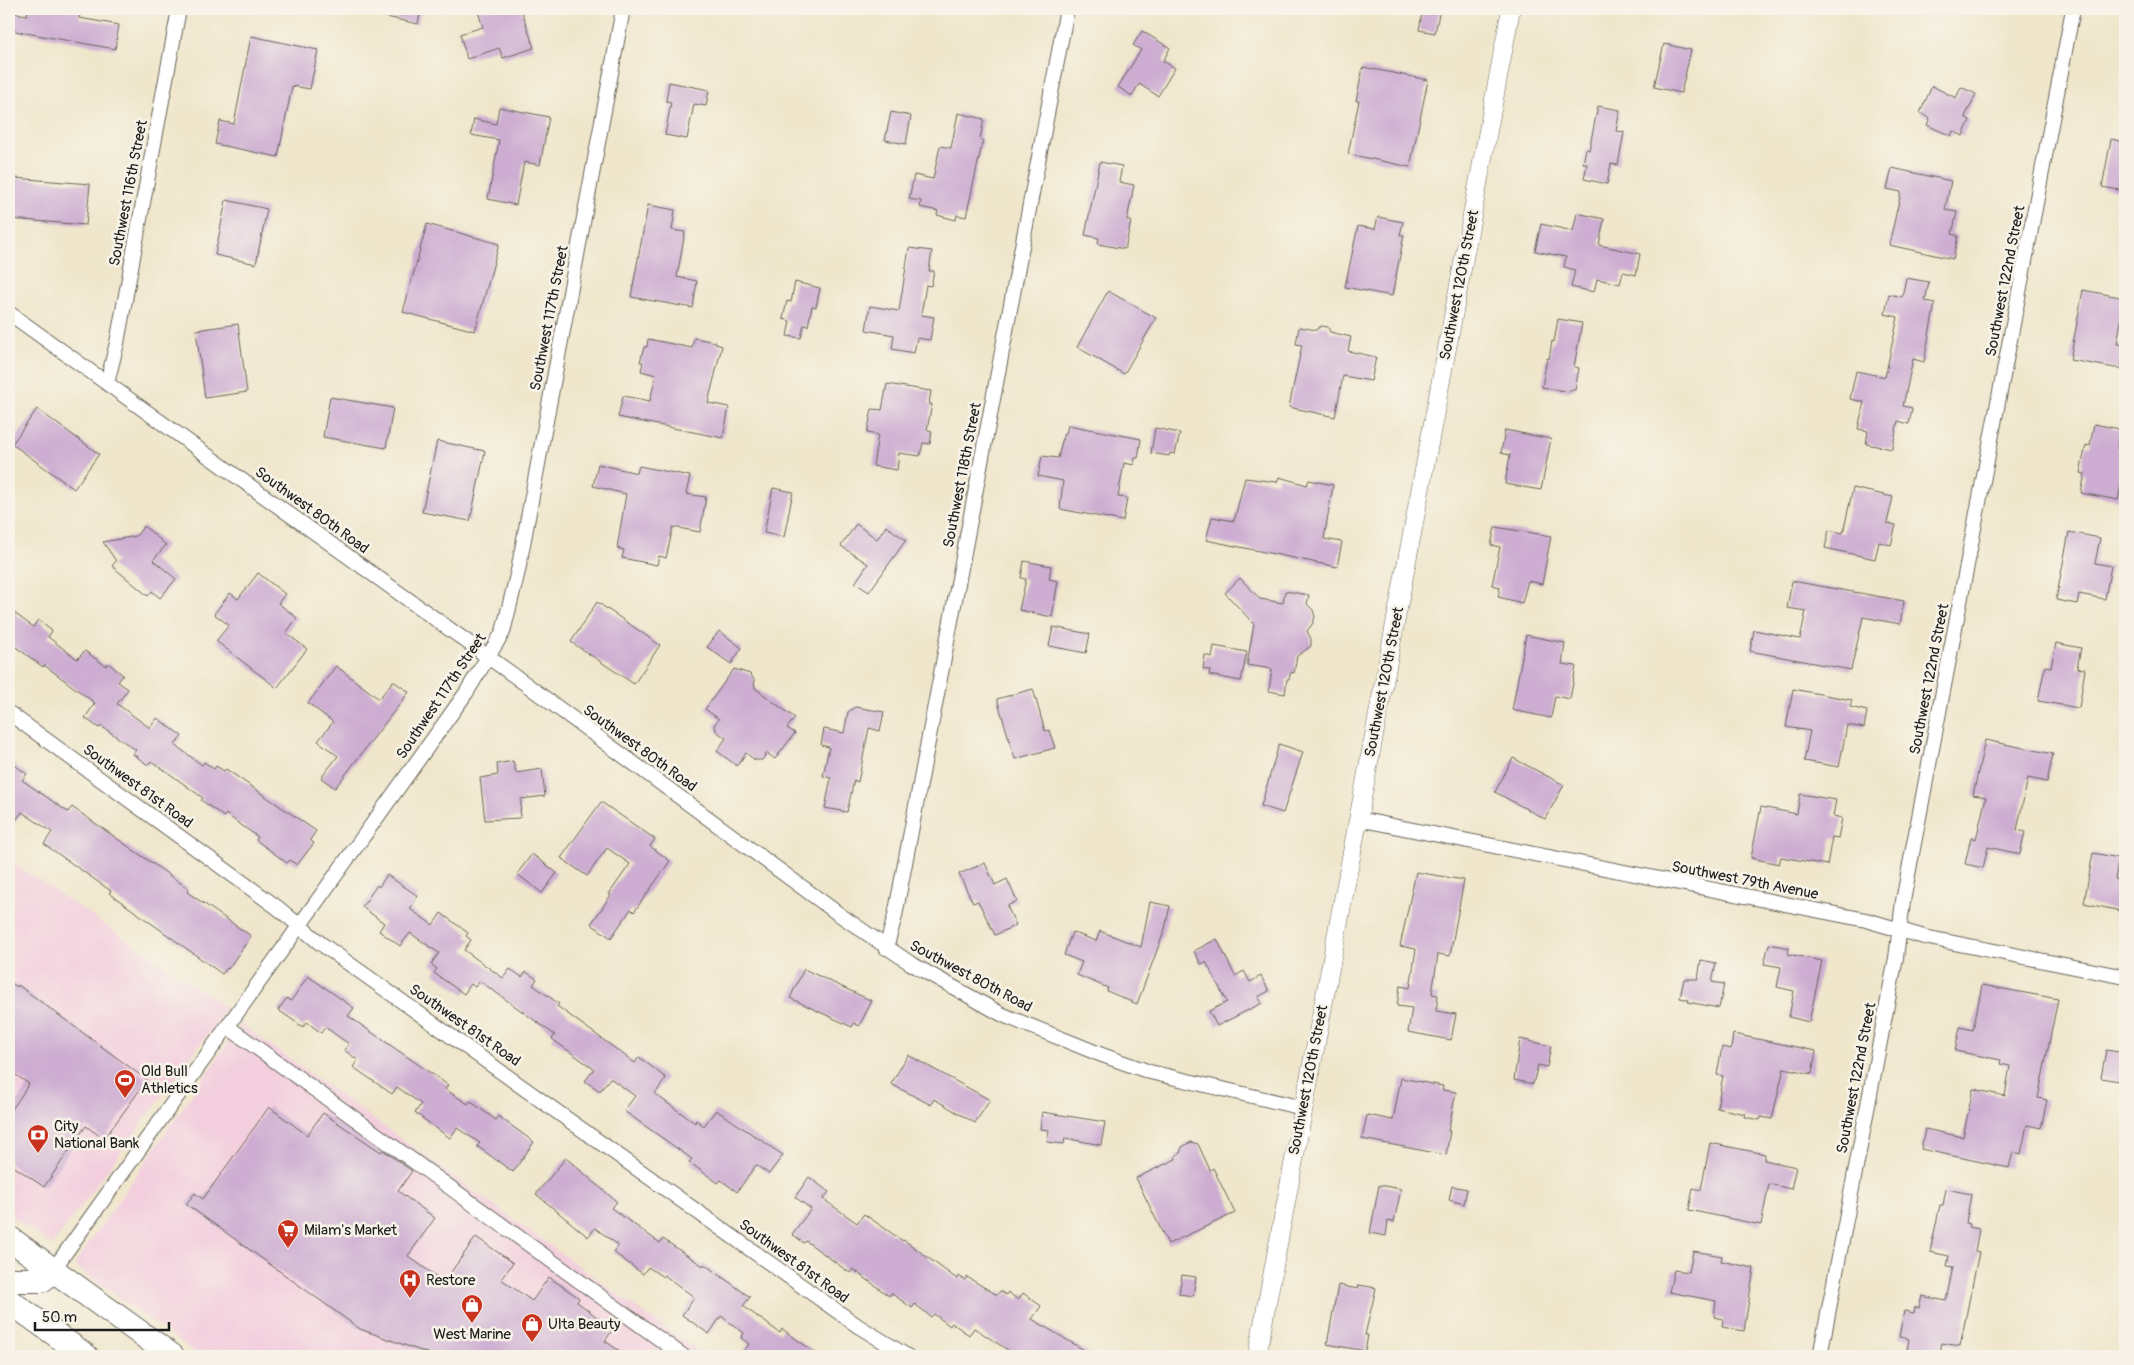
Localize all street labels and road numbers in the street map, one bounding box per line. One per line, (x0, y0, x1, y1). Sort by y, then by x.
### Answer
street label: Southwest 116th Street (105, 118, 152, 268)
street label: Southwest 122nd Street (1982, 203, 2030, 358)
street label: Southwest 120th Street (1436, 208, 1484, 362)
street label: Southwest 117th Street (526, 243, 573, 392)
street label: Southwest 118th Street (939, 400, 986, 549)
street label: Southwest 80th Road (251, 463, 372, 558)
street label: Southwest 122nd Street (1906, 601, 1954, 756)
street label: Southwest 120th Street (1361, 605, 1409, 759)
street label: Southwest 117th Street (392, 629, 491, 763)
street label: Southwest 80th Road (579, 701, 700, 796)
street label: Southwest 81st Road (79, 740, 196, 833)
street label: Southwest 79th Avenue (1670, 857, 1820, 904)
street label: Southwest 80th Road (906, 936, 1035, 1017)
street label: Southwest 81st Road (405, 980, 524, 1071)
street label: Southwest 122nd Street (1833, 1000, 1881, 1155)
street label: Southwest 120th Street (1285, 1003, 1333, 1157)
street label: Southwest 81st Road (735, 1215, 852, 1308)

